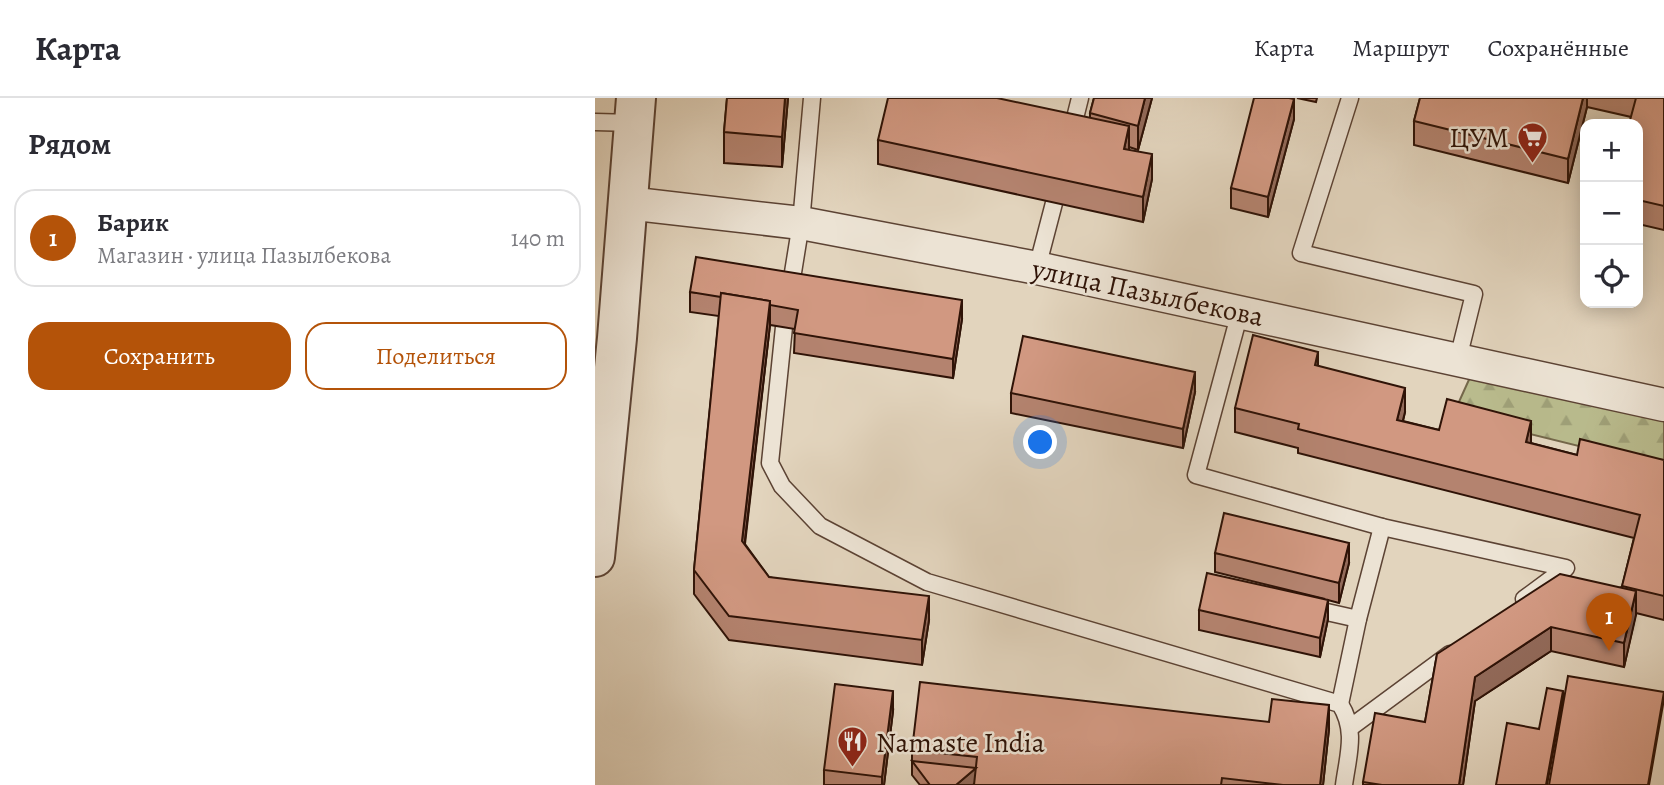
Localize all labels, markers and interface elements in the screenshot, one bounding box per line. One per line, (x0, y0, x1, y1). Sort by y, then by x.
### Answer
text: Карта (35, 26, 121, 71)
text: Карта (1254, 32, 1314, 64)
text: Маршрут (1352, 32, 1450, 64)
text: Сохранённые (1488, 32, 1629, 64)
place label: ЦУМ (1449, 119, 1509, 157)
map controls (1580, 119, 1643, 308)
button: + (1580, 119, 1643, 182)
supermarket icon: ЦУМ (1515, 120, 1549, 164)
text: Рядом (28, 124, 111, 164)
button: − (1580, 182, 1643, 245)
text: Барик (97, 205, 169, 240)
text: 1 (49, 223, 57, 254)
text: 140 m (511, 223, 565, 254)
text: Магазин · улица Пазылбекова (97, 240, 391, 271)
button: locate (1580, 245, 1643, 308)
street label: улица Пазылбекова (1028, 250, 1267, 336)
button: Сохранить (28, 322, 291, 390)
button: Поделиться (305, 322, 567, 390)
your location (1023, 425, 1057, 459)
pin: 1 (1586, 593, 1632, 651)
place label: Namaste India (876, 724, 1045, 762)
restaurant icon: Namaste India (836, 725, 870, 769)

